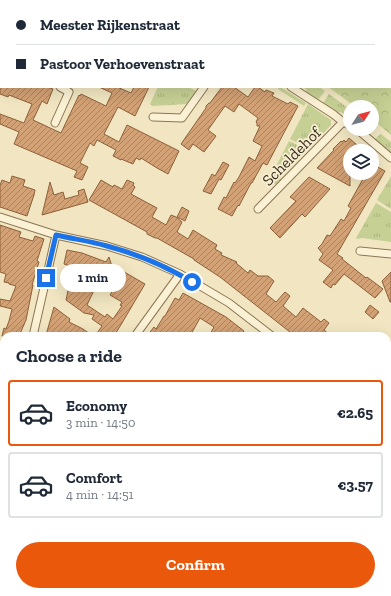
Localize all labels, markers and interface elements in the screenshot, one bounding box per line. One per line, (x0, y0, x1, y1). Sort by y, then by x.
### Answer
text: Meester Rijkenstraat (40, 16, 180, 34)
text: Pastoor Verhoevenstraat (40, 55, 205, 73)
north arrow (343, 100, 379, 136)
map controls (343, 100, 379, 180)
street label: Scheldehof (258, 122, 326, 190)
button: layers (343, 144, 379, 180)
callout: 1 min (60, 264, 126, 292)
route end (37, 269, 55, 287)
text: 1 min (78, 270, 108, 285)
route start (183, 273, 201, 291)
text: Choose a ride (16, 345, 122, 367)
icon: car (18, 395, 54, 431)
text: Economy (66, 397, 127, 415)
text: €2.65 (337, 404, 373, 422)
text: 3 min · 14:50 (66, 415, 135, 430)
icon: car (18, 467, 54, 503)
text: Comfort (66, 469, 122, 487)
text: €3.57 (337, 476, 373, 494)
text: 4 min · 14:51 (66, 487, 134, 502)
button: Confirm (16, 542, 375, 588)

